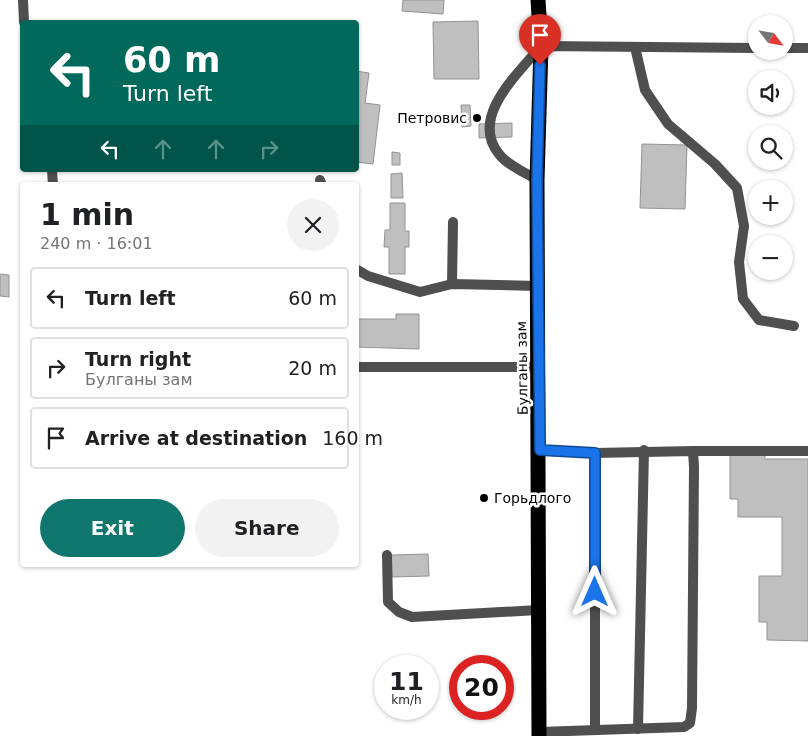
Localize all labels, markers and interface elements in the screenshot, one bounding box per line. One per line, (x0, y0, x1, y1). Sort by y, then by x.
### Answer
pin (519, 14, 561, 65)
north arrow (748, 15, 792, 60)
map controls (748, 15, 793, 280)
icon: arrive (526, 21, 554, 49)
icon: left (40, 40, 105, 105)
text: 60 m (123, 40, 220, 80)
button: sound (748, 70, 793, 115)
text: Turn left (123, 81, 212, 106)
place label: Петровис (397, 110, 467, 126)
marker: Петровис (471, 112, 483, 124)
button: search (748, 125, 793, 170)
icon: left (96, 135, 124, 163)
icon: ahead (149, 135, 177, 163)
icon: ahead (202, 135, 230, 163)
icon: right (255, 135, 283, 163)
button: + (748, 180, 793, 225)
text: 1 min (40, 197, 134, 232)
button: close (287, 199, 339, 251)
text: 240 m · 16:01 (40, 234, 153, 253)
button: − (748, 235, 793, 280)
icon: left (42, 284, 70, 312)
text: Turn left (85, 287, 176, 309)
text: 60 m (288, 287, 337, 309)
street label: Булганы зам (513, 321, 531, 415)
text: Turn right (85, 348, 191, 370)
icon: right (42, 354, 70, 382)
text: 20 m (288, 357, 337, 379)
text: Булганы зам (85, 370, 192, 389)
icon: arrive (42, 424, 70, 452)
text: Arrive at destination (85, 427, 307, 449)
text: 160 m (322, 427, 383, 449)
place label: Горьдлого (494, 490, 571, 506)
marker: Горьдлого (478, 492, 490, 504)
button: Exit (40, 499, 185, 557)
button: Share (195, 499, 339, 557)
position arrow (568, 565, 620, 617)
speed limit sign: 20 (449, 655, 514, 720)
text: 11 (389, 667, 424, 696)
text: km/h (391, 693, 422, 707)

